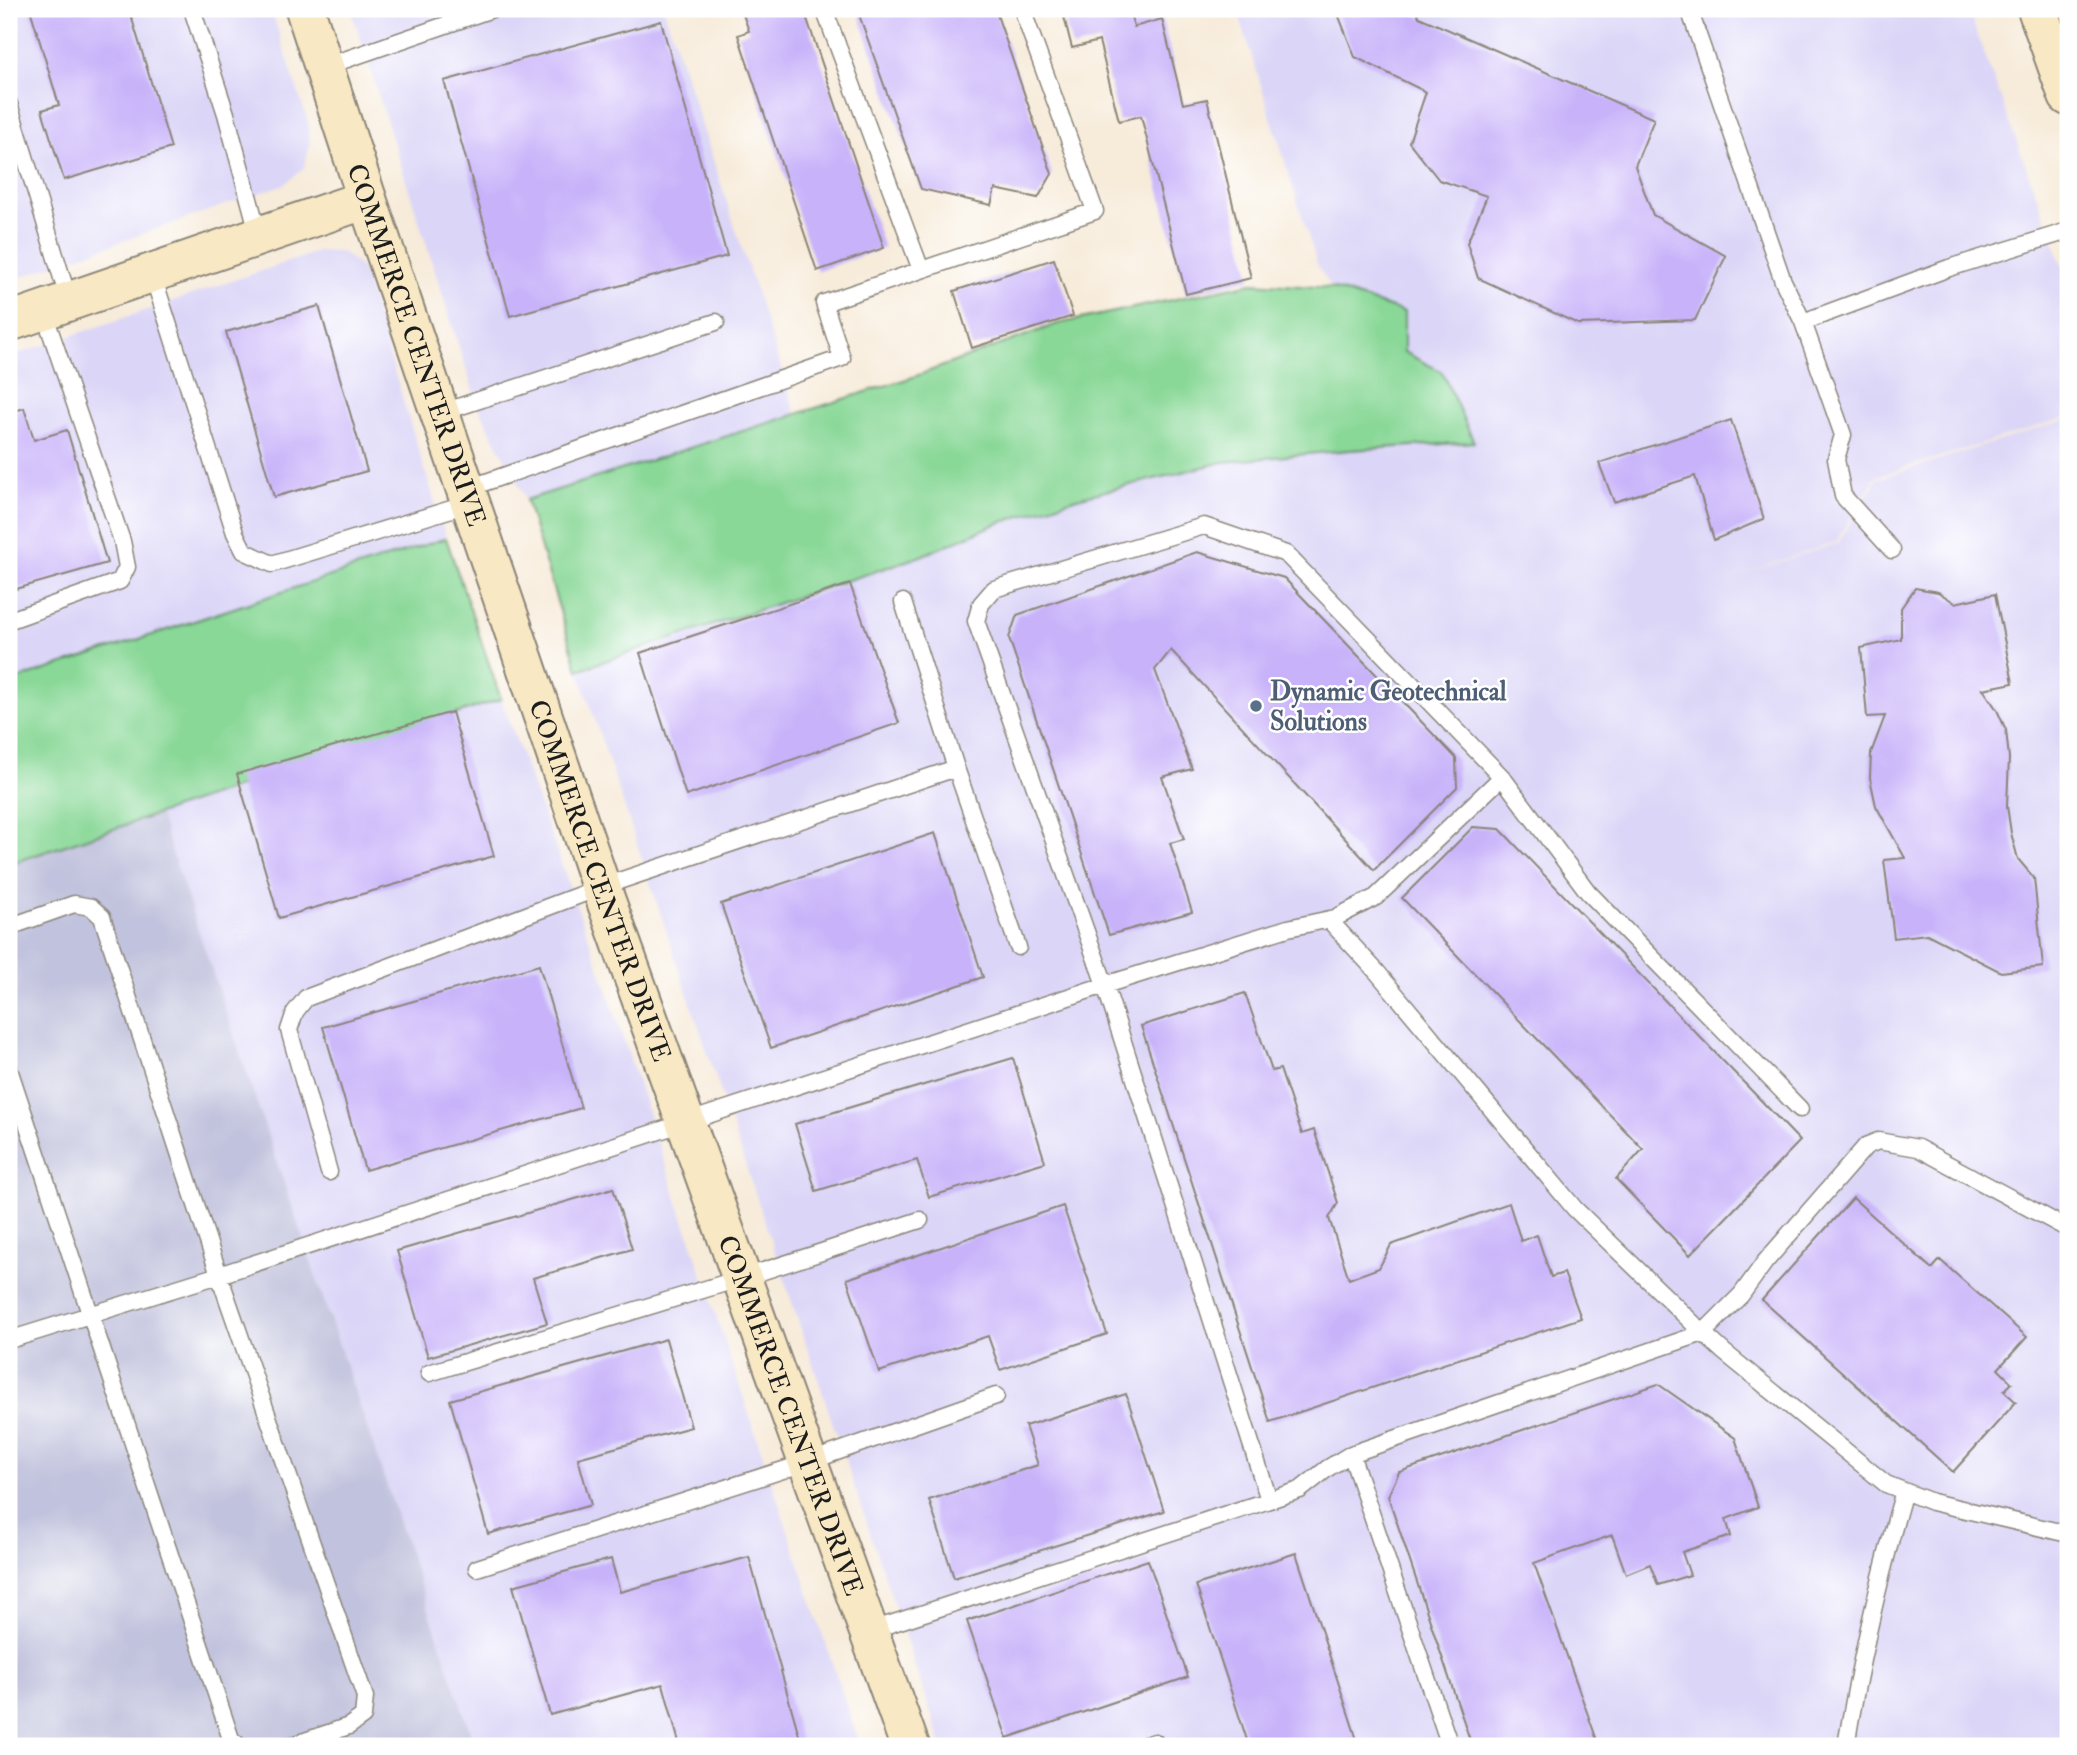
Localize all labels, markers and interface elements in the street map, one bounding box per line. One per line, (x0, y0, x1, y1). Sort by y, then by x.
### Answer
street label: COMMERCE CENTER DRIVE (340, 160, 492, 531)
place label: Dynamic Geotechnical Solutions (1270, 676, 1507, 738)
street label: COMMERCE CENTER DRIVE (521, 696, 677, 1066)
marker: Dynamic Geotechnical Solutions (1248, 698, 1264, 714)
street label: COMMERCE CENTER DRIVE (711, 1231, 870, 1600)

